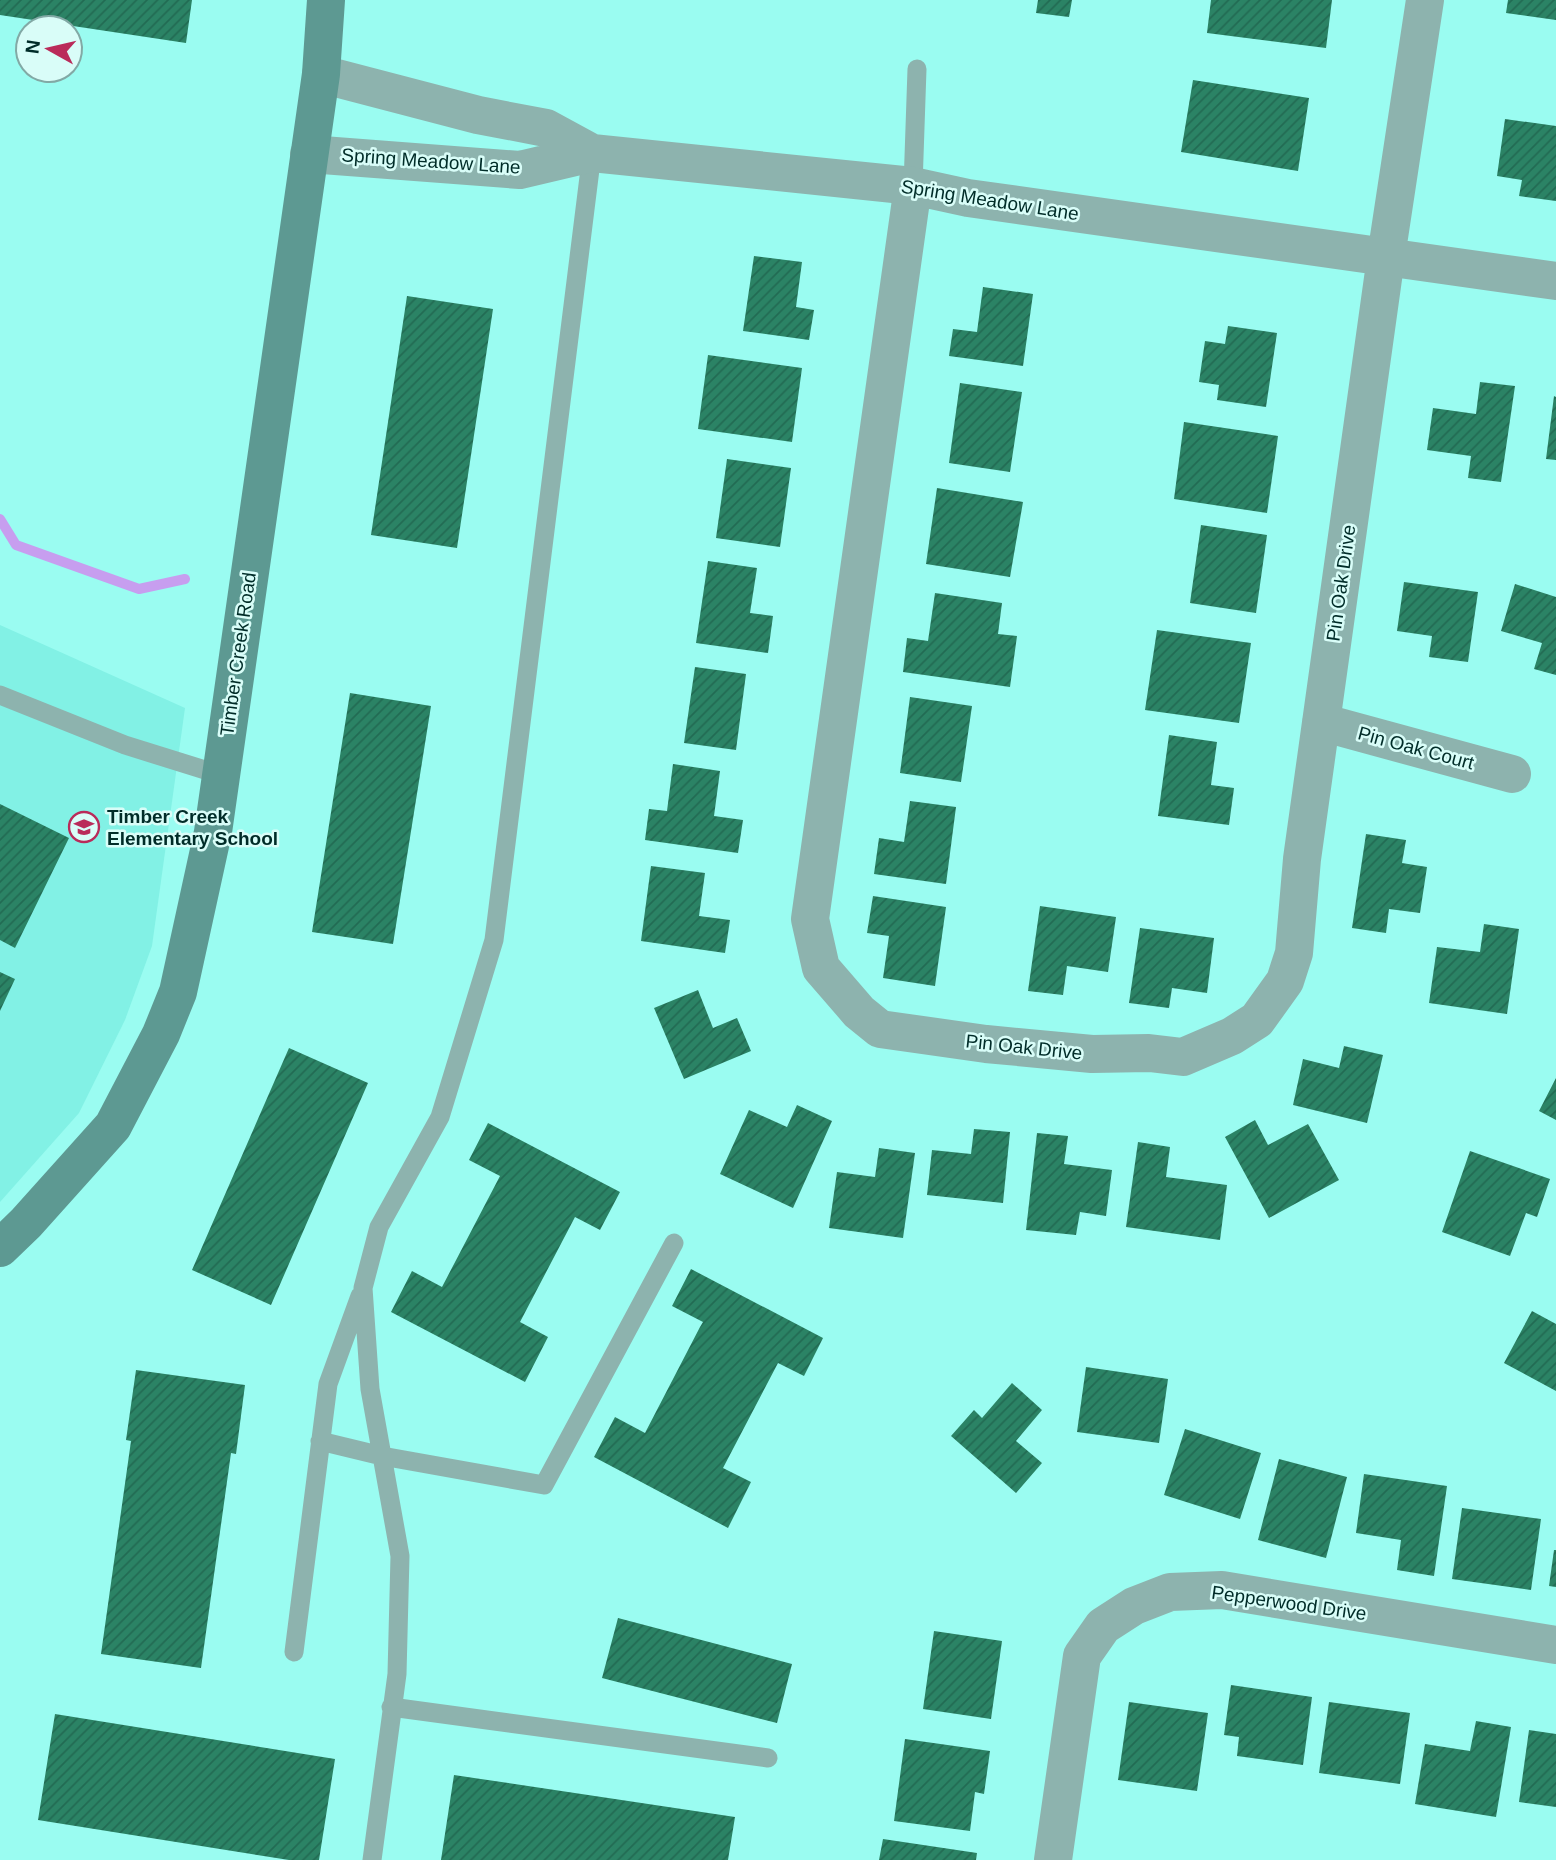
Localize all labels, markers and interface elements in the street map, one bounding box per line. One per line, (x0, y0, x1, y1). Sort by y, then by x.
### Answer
north arrow (14, 14, 84, 84)
text: N (21, 38, 44, 55)
street label: Spring Meadow Lane (341, 144, 521, 178)
street label: Spring Meadow Lane (900, 176, 1080, 224)
street label: Pin Oak Drive (1322, 524, 1360, 642)
street label: Timber Creek Road (216, 571, 260, 737)
street label: Pin Oak Court (1356, 722, 1477, 774)
place label: Timber Creek Elementary School (107, 806, 278, 849)
school or university icon: Timber Creek Elementary School (67, 810, 101, 844)
street label: Pin Oak Drive (965, 1030, 1083, 1064)
street label: Pepperwood Drive (1210, 1582, 1368, 1624)

